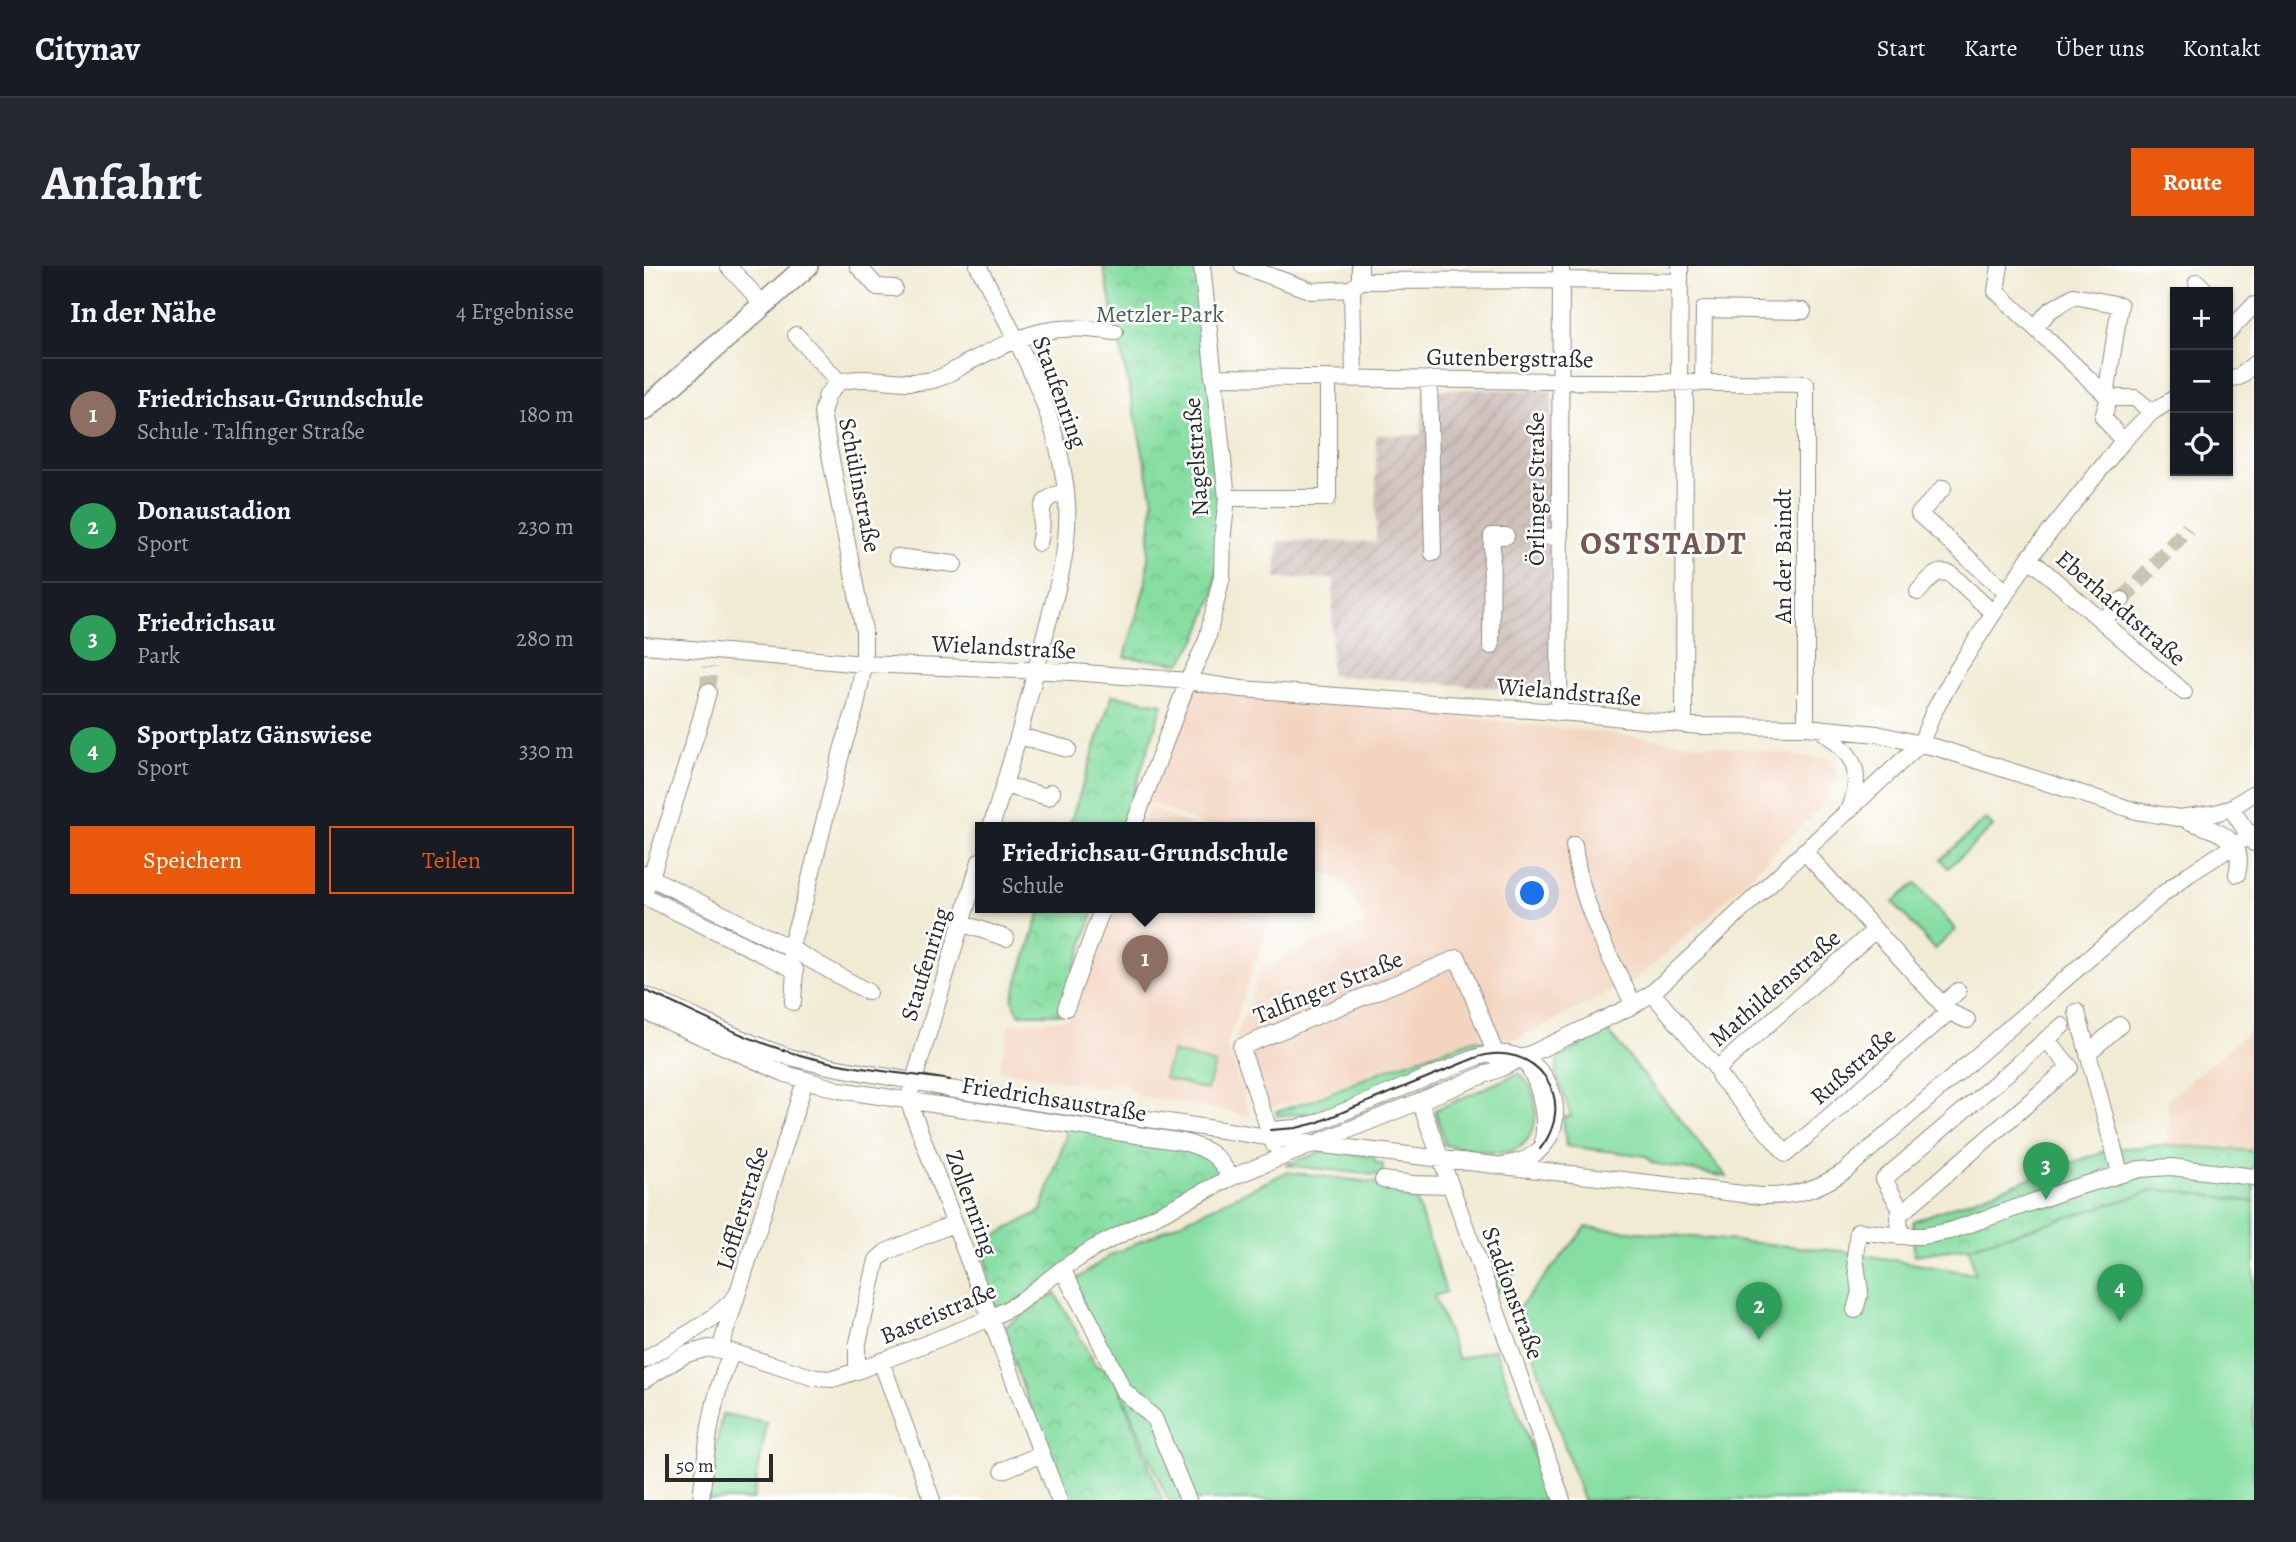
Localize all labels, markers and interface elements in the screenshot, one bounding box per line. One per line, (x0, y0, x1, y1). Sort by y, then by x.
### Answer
text: Citynav (35, 26, 140, 71)
text: Start (1877, 32, 1926, 64)
text: Karte (1964, 32, 2018, 64)
text: Über uns (2056, 32, 2145, 64)
text: Kontakt (2183, 32, 2261, 64)
button: Route (2131, 148, 2254, 216)
text: Anfahrt (42, 149, 202, 216)
map controls (2170, 287, 2233, 476)
button: + (2170, 287, 2233, 350)
text: In der Nähe (70, 292, 216, 332)
text: 4 Ergebnisse (456, 296, 574, 327)
park label: Metzler-Park (1096, 298, 1224, 330)
street label: Staufenring (1025, 331, 1095, 453)
street label: Gutenbergstraße (1426, 341, 1594, 375)
button: − (2170, 350, 2233, 413)
text: Friedrichsau-Grundschule (137, 381, 423, 416)
street label: Nagelstraße (1176, 396, 1216, 518)
text: 1 (89, 399, 97, 430)
text: 180 m (519, 399, 574, 430)
street label: Örlinger Straße (1520, 412, 1552, 566)
button: locate (2170, 413, 2233, 476)
street label: Schülinstraße (831, 415, 889, 555)
text: Schule · Talfinger Straße (137, 416, 365, 447)
street label: An der Baindt (1767, 488, 1799, 625)
text: Donaustadion (137, 493, 291, 528)
text: 2 (87, 511, 99, 542)
text: 230 m (518, 511, 574, 542)
district label: OSTSTADT (1580, 521, 1748, 565)
text: Sport (137, 528, 189, 559)
street label: Eberhardtstraße (2049, 543, 2193, 673)
text: Friedrichsau (137, 605, 275, 640)
text: 3 (88, 623, 98, 654)
text: 280 m (516, 623, 574, 654)
street label: Wielandstraße (930, 627, 1077, 667)
text: Park (137, 640, 180, 671)
street label: Wielandstraße (1495, 670, 1642, 714)
text: Sportplatz Gänswiese (137, 717, 372, 752)
text: 4 (88, 735, 98, 766)
text: 330 m (519, 735, 574, 766)
text: Sport (137, 752, 189, 783)
popup (975, 822, 1315, 913)
button: Speichern (70, 826, 315, 894)
button: Teilen (329, 826, 574, 894)
text: Friedrichsau-Grundschule (1002, 835, 1288, 870)
text: Schule (1002, 870, 1064, 901)
your location (1515, 876, 1549, 910)
street label: Staufenring (893, 903, 957, 1025)
street label: Mathildenstraße (1703, 922, 1847, 1054)
pin: 1 (1122, 935, 1168, 993)
street label: Talfinger Straße (1248, 942, 1408, 1032)
street label: Rußstraße (1803, 1020, 1903, 1112)
street label: Friedrichsaustraße (959, 1069, 1149, 1129)
street label: Löfflerstraße (708, 1142, 776, 1274)
pin: 3 (2023, 1142, 2069, 1200)
street label: Zollernring (938, 1145, 1006, 1261)
street label: Stadionstraße (1474, 1222, 1552, 1364)
pin: 4 (2097, 1264, 2143, 1322)
street label: Basteistraße (875, 1274, 1001, 1352)
pin: 2 (1736, 1282, 1782, 1340)
scale bar (665, 1451, 774, 1483)
text: 50 m (676, 1453, 714, 1479)

